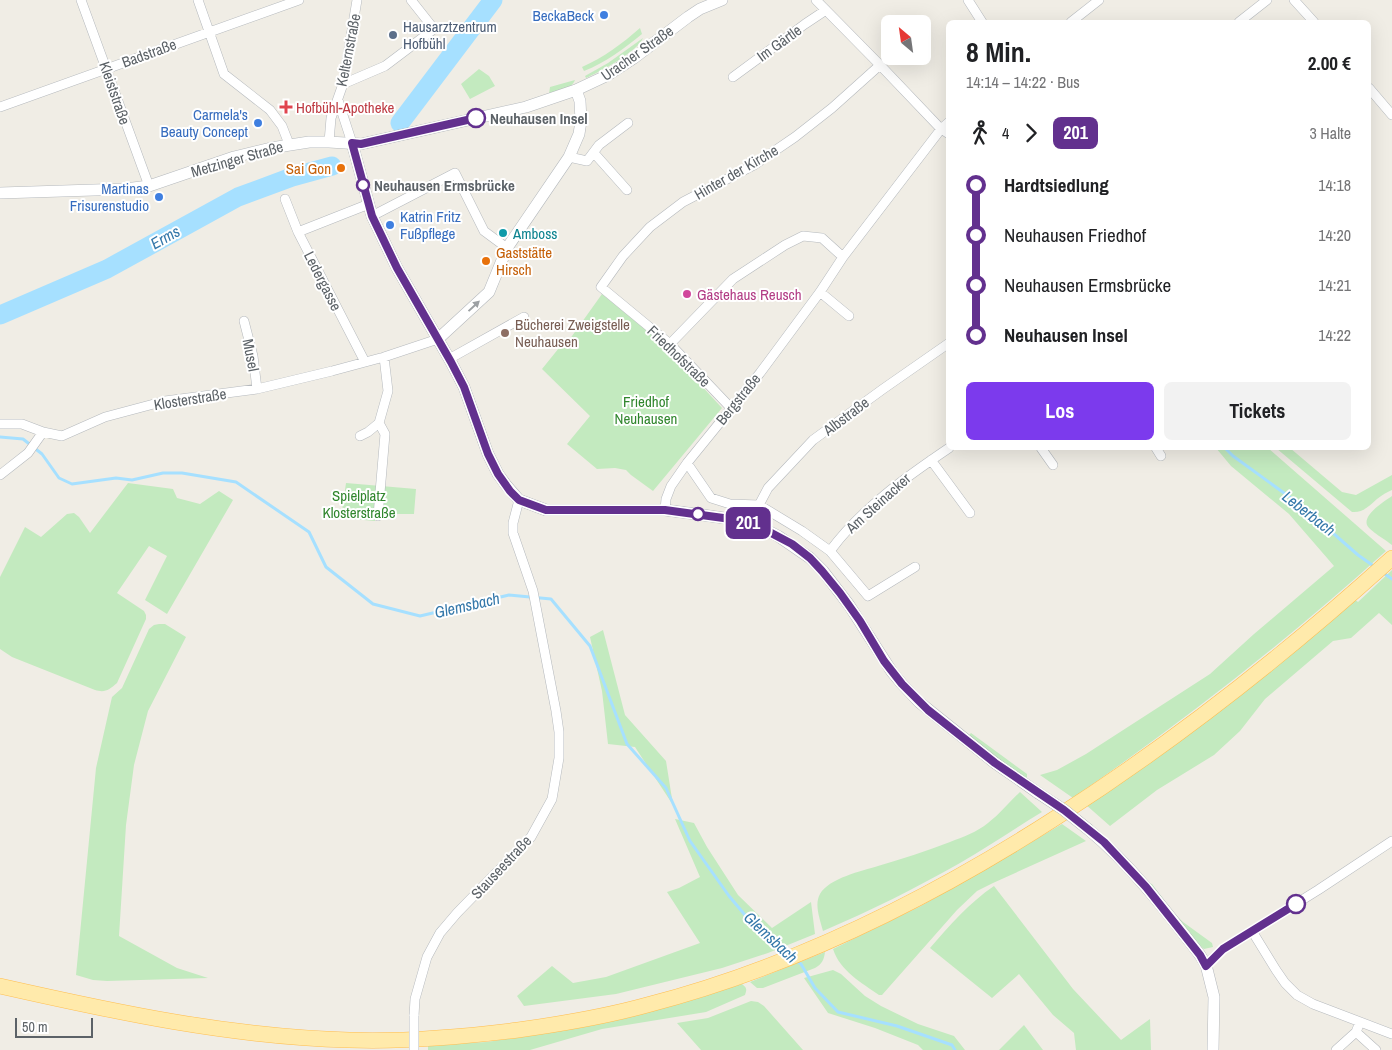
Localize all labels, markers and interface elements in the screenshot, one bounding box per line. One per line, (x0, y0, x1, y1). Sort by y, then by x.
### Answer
place label: BeckaBeck (532, 5, 595, 26)
marker: BeckaBeck (598, 9, 610, 21)
street label: Kelternstraße (331, 12, 365, 88)
north arrow (881, 15, 931, 65)
map controls (881, 15, 931, 65)
place label: Hausarztzentrum Hofbühl (403, 16, 497, 54)
street label: Uracher Straße (597, 20, 678, 86)
street label: Im Gärtle (752, 20, 806, 66)
marker: Hausarztzentrum Hofbühl (387, 29, 399, 41)
street label: Badstraße (119, 33, 179, 73)
text: 8 Min. (966, 33, 1031, 71)
text: 2.00 € (1308, 50, 1351, 76)
street label: Kleiststraße (94, 59, 136, 128)
text: 14:14 – 14:22 · Bus (966, 71, 1080, 93)
place label: Hofbühl-Apotheke (296, 97, 395, 118)
marker: Hofbühl-Apotheke (280, 101, 292, 113)
place label: Carmela's Beauty Concept (160, 104, 249, 142)
marker: Neuhausen Insel (466, 108, 486, 128)
place label: Neuhausen Insel (490, 108, 588, 129)
marker: Carmela's Beauty Concept (252, 117, 264, 129)
icon: walk (966, 119, 994, 147)
icon: forward (1017, 119, 1045, 147)
text: 201 (1063, 120, 1088, 145)
text: 4 (1002, 122, 1009, 144)
text: 3 Halte (1309, 122, 1351, 144)
street label: Metzinger Straße (188, 136, 286, 182)
street label: Hinter der Kirche (690, 139, 782, 205)
place label: Sai Gon (286, 158, 331, 179)
marker: Sai Gon (335, 162, 347, 174)
text: Hardtsiedlung (1004, 172, 1109, 198)
text: 14:18 (1318, 174, 1351, 196)
place label: Neuhausen Ermsbrücke (374, 175, 515, 196)
place label: Martinas Frisurenstudio (70, 178, 149, 216)
marker: Neuhausen Ermsbrücke (356, 178, 370, 192)
marker: Martinas Frisurenstudio (153, 191, 165, 203)
place label: Katrin Fritz Fußpflege (400, 206, 461, 244)
marker: Katrin Fritz Fußpflege (384, 219, 396, 231)
water label: Erms (146, 220, 184, 254)
text: Neuhausen Friedhof (1004, 222, 1146, 248)
place label: Amboss (512, 223, 557, 244)
text: 14:20 (1318, 224, 1351, 246)
marker: Amboss (497, 227, 509, 239)
place label: Gaststätte Hirsch (496, 242, 552, 280)
street label: Ledergasse (299, 248, 347, 315)
marker: Gaststätte Hirsch (480, 255, 492, 267)
text: Neuhausen Ermsbrücke (1004, 272, 1171, 298)
text: 14:21 (1318, 274, 1351, 296)
place label: Gästehaus Reusch (697, 284, 802, 305)
marker: Gästehaus Reusch (681, 288, 693, 300)
one-way arrow (467, 300, 479, 312)
place label: Bücherei Zweigstelle Neuhausen (515, 314, 630, 352)
street label: Friedhofstraße (643, 320, 715, 392)
text: Neuhausen Insel (1004, 322, 1128, 348)
text: 14:22 (1318, 324, 1351, 346)
marker: Bücherei Zweigstelle Neuhausen (499, 327, 511, 339)
street label: Musel (238, 337, 264, 373)
street label: Bergstraße (711, 369, 765, 429)
button: Los (966, 382, 1154, 440)
button: Tickets (1164, 382, 1351, 440)
street label: Klosterstraße (152, 383, 228, 415)
park label: Friedhof Neuhausen (615, 391, 677, 429)
street label: Albstraße (818, 392, 873, 441)
street label: Am Steinacker (840, 468, 915, 538)
park label: Spielplatz Klosterstraße (322, 485, 396, 523)
water label: Leberbach (1278, 485, 1340, 541)
unlabelled marker (691, 507, 705, 521)
line badge: 201 (719, 507, 777, 539)
text: 201 (736, 510, 760, 535)
water label: Glemsbach (432, 587, 502, 623)
street label: Stauseestraße (466, 830, 536, 903)
unlabelled marker (1286, 894, 1306, 914)
water label: Glemsbach (739, 906, 803, 968)
scale bar (15, 1015, 92, 1038)
text: 50 m (22, 1018, 48, 1036)

